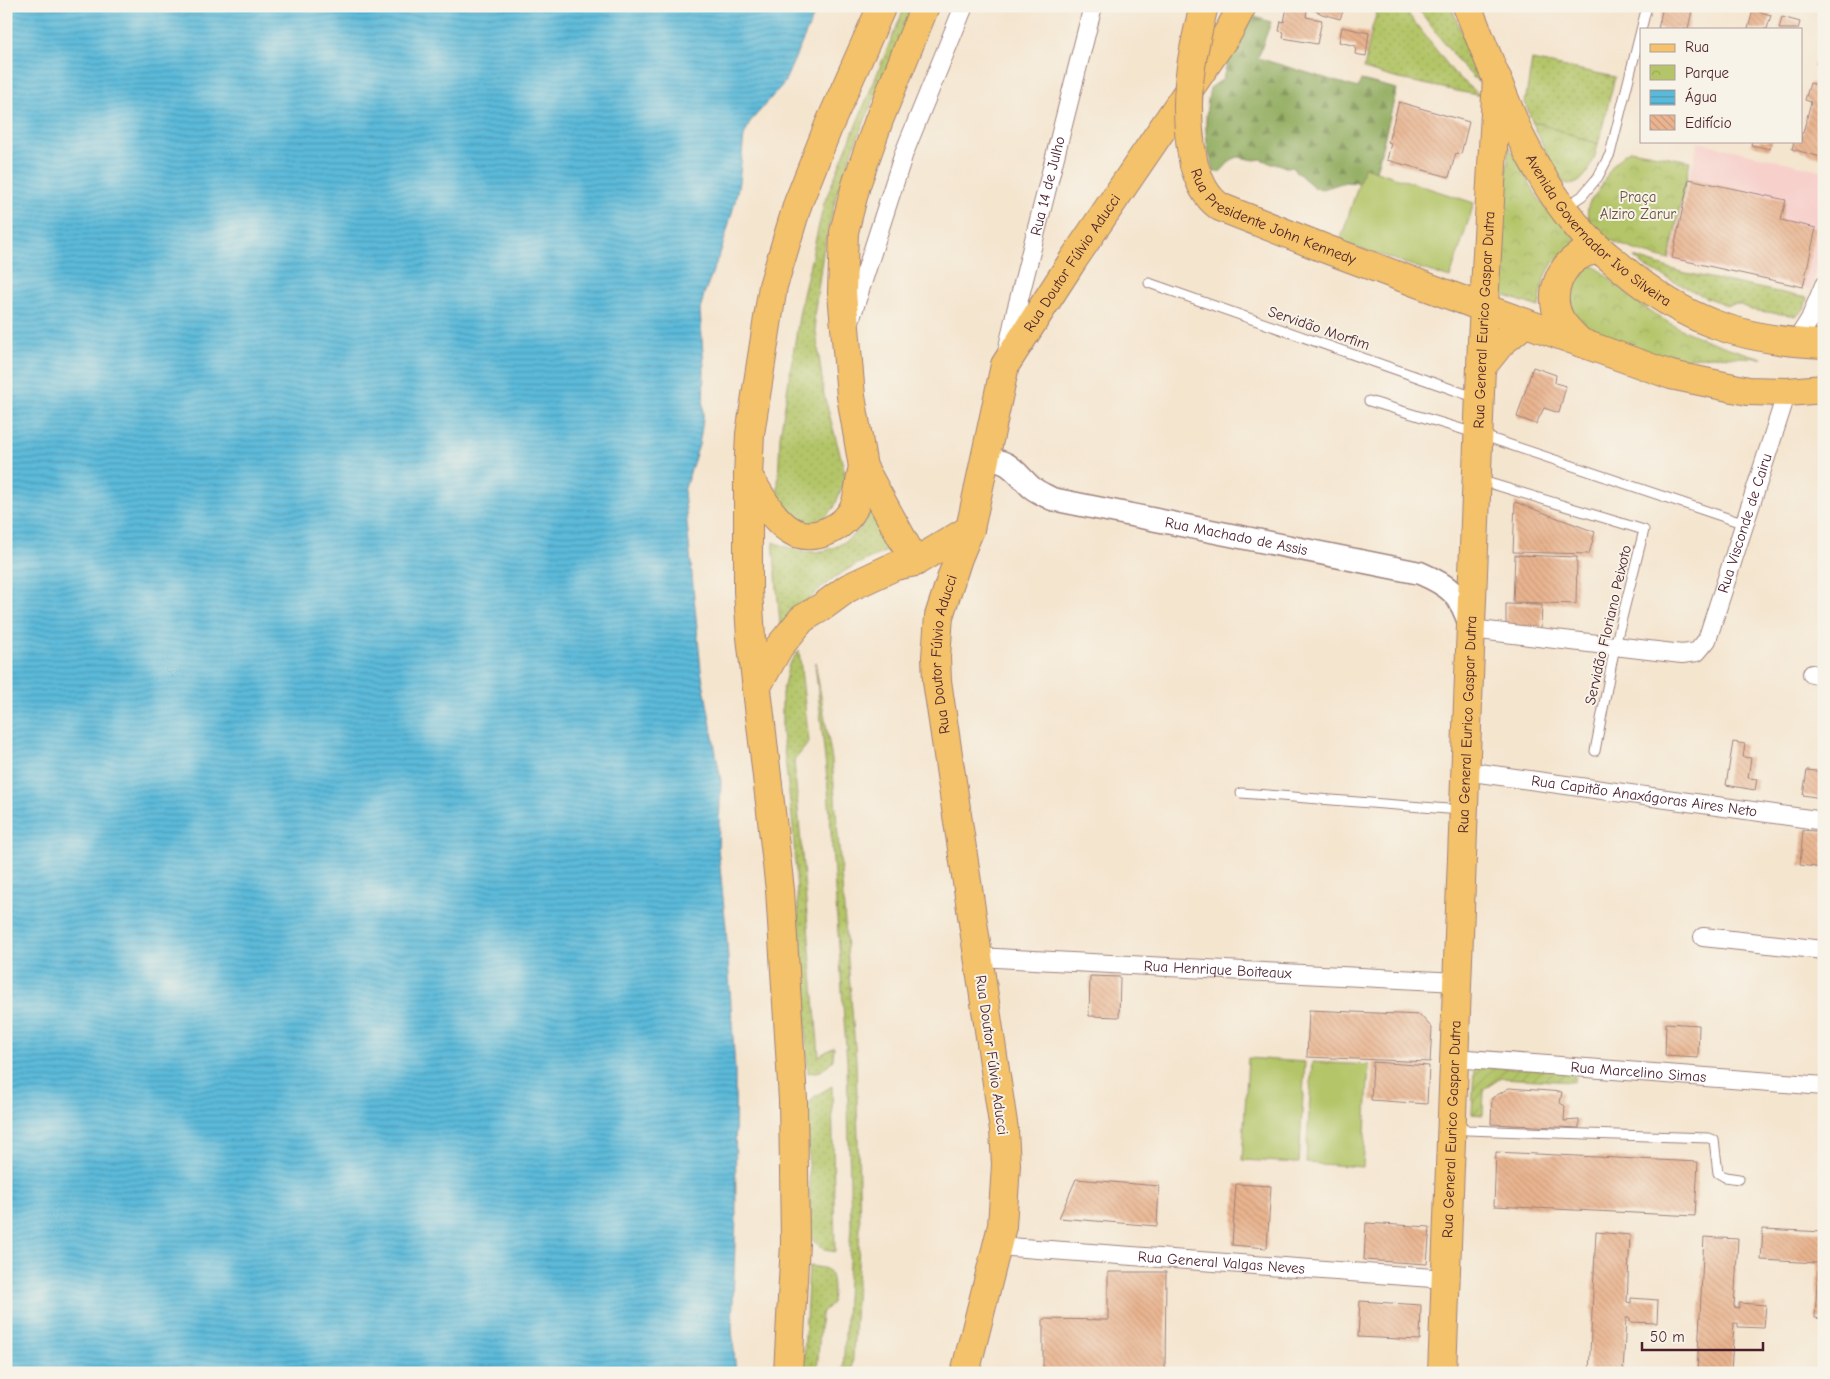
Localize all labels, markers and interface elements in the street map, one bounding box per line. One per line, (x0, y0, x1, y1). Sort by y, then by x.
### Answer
legend (1640, 28, 1802, 142)
text: Rua (1685, 38, 1709, 56)
text: Parque (1685, 64, 1730, 82)
text: Água (1685, 87, 1717, 106)
text: Edifício (1685, 114, 1732, 132)
street label: Rua 14 de Julho (1026, 134, 1069, 238)
street label: Avenida Governador Ivo Silveira (1522, 151, 1674, 310)
street label: Rua Presidente John Kennedy (1187, 166, 1359, 269)
park label: Praça Alziro Zarur (1600, 188, 1676, 223)
street label: Rua Doutor Fúlvio Aducci (1020, 191, 1124, 335)
street label: Rua General Eurico Gaspar Dutra (1470, 211, 1498, 429)
street label: Servidão Morfim (1266, 302, 1372, 354)
street label: Rua Visconde de Cairu (1714, 451, 1776, 595)
street label: Rua Machado de Assis (1164, 513, 1309, 559)
street label: Servidão Floriano Peixoto (1581, 543, 1635, 707)
street label: Rua Doutor Fúlvio Aducci (927, 572, 961, 735)
street label: Rua General Eurico Gaspar Dutra (1454, 615, 1480, 834)
street label: Rua Capitão Anaxágoras Aires Neto (1530, 771, 1758, 821)
street label: Rua Henrique Boiteaux (1143, 957, 1293, 982)
street label: Rua Doutor Fúlvio Aducci (972, 974, 1012, 1136)
street label: Rua General Eurico Gaspar Dutra (1438, 1020, 1465, 1238)
street label: Rua Marcelino Simas (1570, 1058, 1707, 1086)
street label: Rua General Valgas Neves (1137, 1247, 1306, 1278)
scale bar (1642, 1319, 1764, 1351)
text: 50 m (1650, 1328, 1685, 1346)

